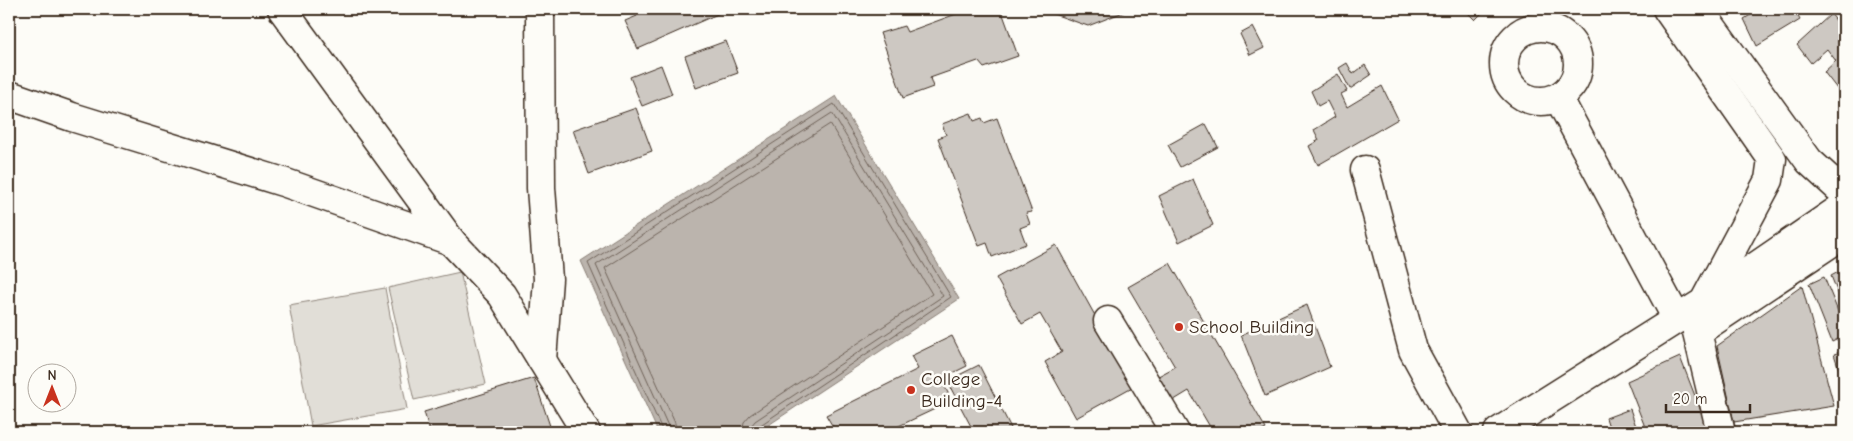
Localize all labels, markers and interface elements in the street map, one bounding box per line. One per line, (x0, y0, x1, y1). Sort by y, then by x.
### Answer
place label: School Building (1189, 316, 1314, 338)
marker: School Building (1173, 321, 1185, 333)
north arrow (28, 364, 78, 414)
text: N (47, 367, 57, 384)
place label: College Building-4 (921, 368, 1003, 412)
scale bar (1666, 381, 1749, 413)
marker: College Building-4 (905, 384, 917, 396)
text: 20 m (1673, 390, 1707, 408)

